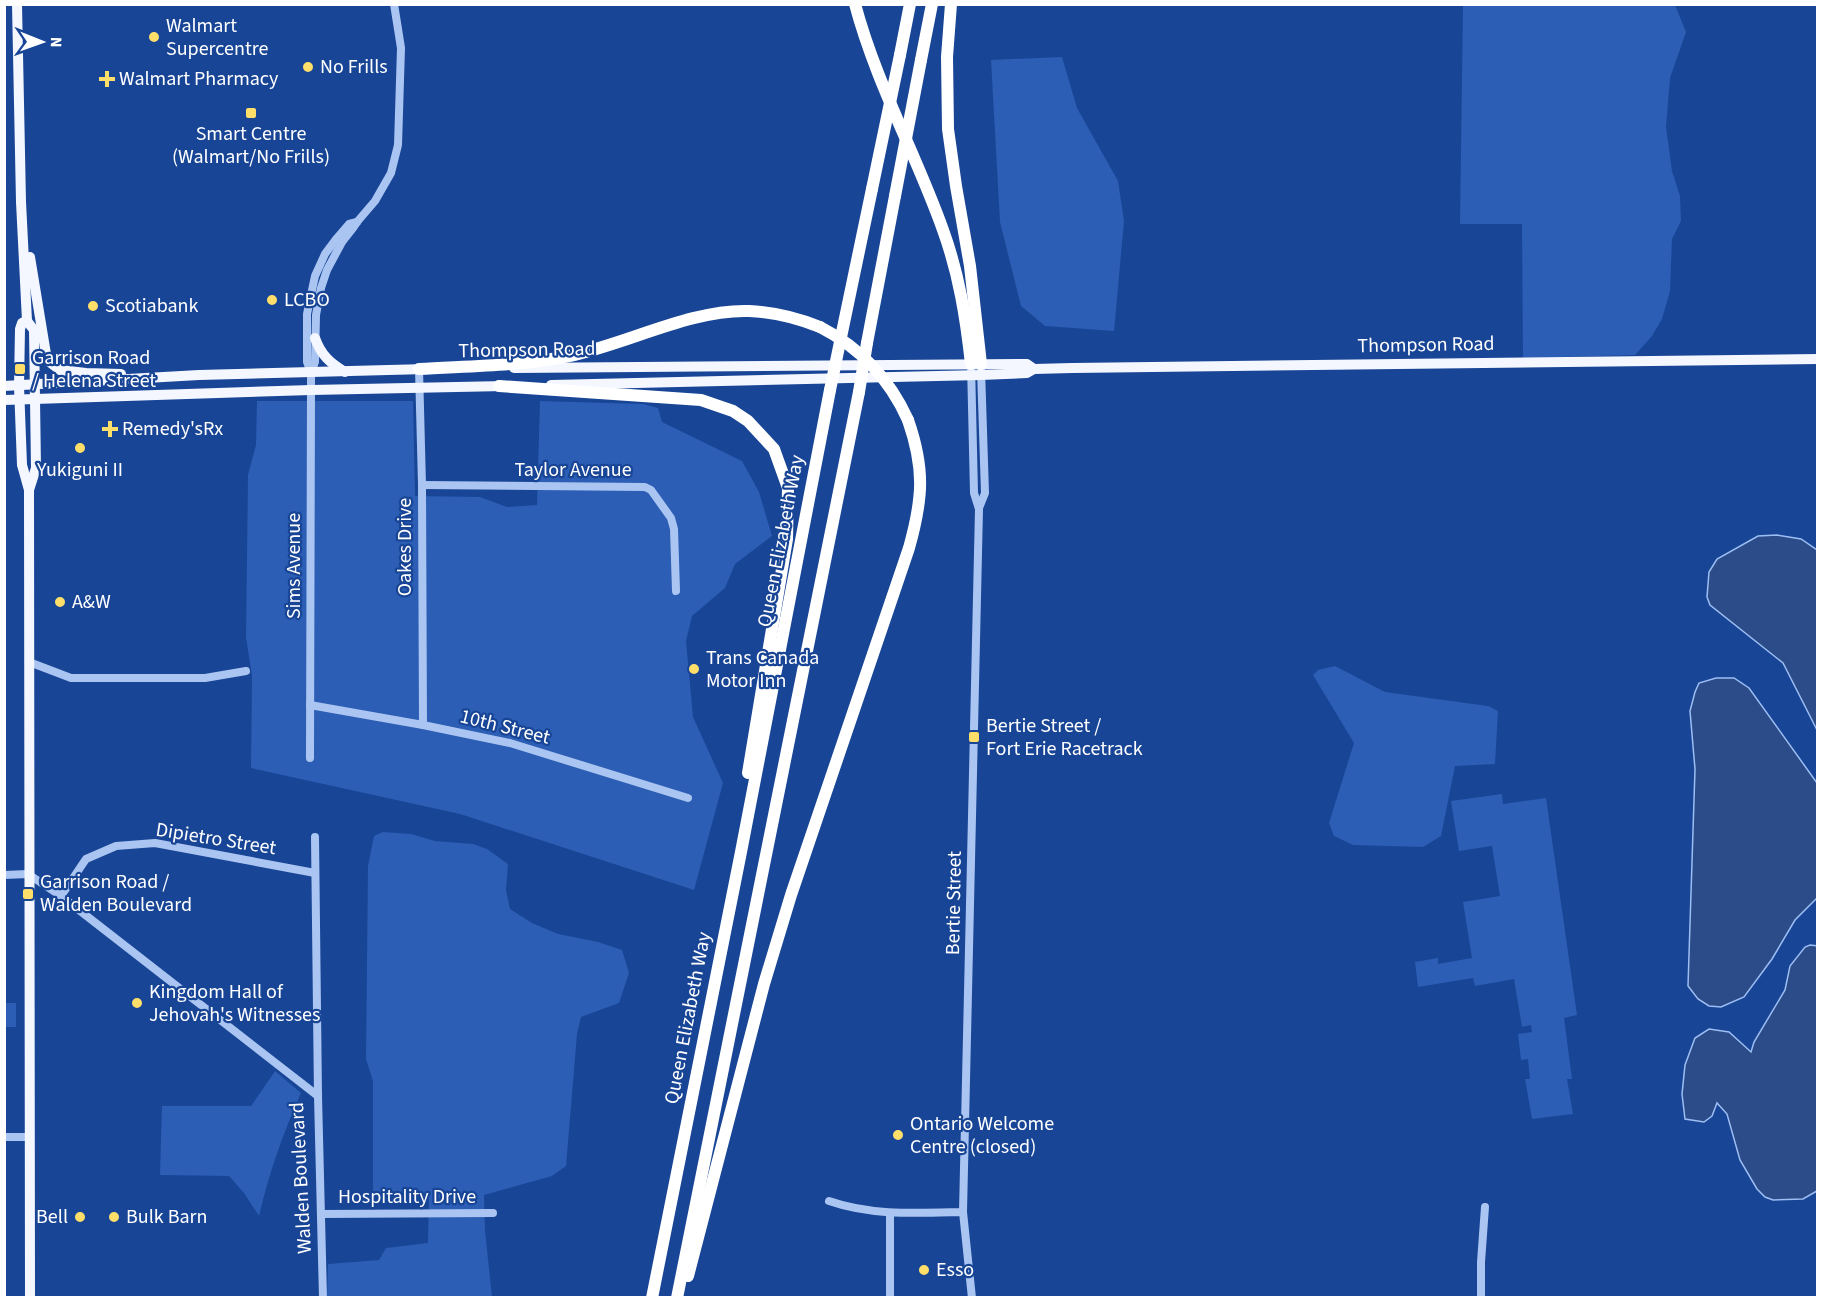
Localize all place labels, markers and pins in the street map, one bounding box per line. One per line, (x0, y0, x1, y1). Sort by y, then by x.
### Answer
place label: Walmart Supercentre (166, 12, 268, 63)
marker: Walmart Supercentre (147, 30, 161, 44)
place label: No Frills (320, 53, 388, 81)
marker: No Frills (301, 60, 315, 74)
place label: Walmart Pharmacy (119, 65, 279, 93)
marker: Walmart Pharmacy (100, 72, 114, 86)
marker: Smart Centre (Walmart/No Frills) (244, 106, 258, 120)
place label: Smart Centre (Walmart/No Frills) (172, 120, 330, 171)
place label: LCBO (284, 286, 330, 314)
place label: Scotiabank (105, 292, 198, 320)
marker: LCBO (265, 293, 279, 307)
marker: Scotiabank (86, 299, 100, 313)
place label: Garrison Road / Helena Street (32, 344, 156, 395)
marker: Garrison Road / Helena Street (13, 362, 27, 376)
place label: Remedy'sRx (122, 415, 223, 443)
marker: Remedy'sRx (103, 422, 117, 436)
marker: Yukiguni II (73, 441, 87, 455)
place label: Yukiguni II (36, 456, 123, 484)
place label: A&W (72, 588, 111, 616)
marker: A&W (53, 595, 67, 609)
place label: Trans Canada Motor Inn (706, 644, 819, 695)
marker: Trans Canada Motor Inn (687, 662, 701, 676)
place label: Bertie Street / Fort Erie Racetrack (986, 712, 1143, 763)
marker: Bertie Street / Fort Erie Racetrack (967, 730, 981, 744)
place label: Garrison Road / Walden Boulevard (40, 868, 192, 919)
marker: Garrison Road / Walden Boulevard (21, 887, 35, 901)
place label: Kingdom Hall of Jehovah's Witnesses (149, 978, 320, 1029)
marker: Kingdom Hall of Jehovah's Witnesses (130, 996, 144, 1010)
place label: Ontario Welcome Centre (closed) (910, 1110, 1054, 1161)
marker: Ontario Welcome Centre (closed) (891, 1128, 905, 1142)
place label: Bell (36, 1203, 68, 1231)
place label: Bulk Barn (126, 1203, 207, 1231)
marker: Bell (73, 1210, 87, 1224)
marker: Bulk Barn (107, 1210, 121, 1224)
place label: Esso (936, 1256, 974, 1284)
marker: Esso (917, 1263, 931, 1277)

